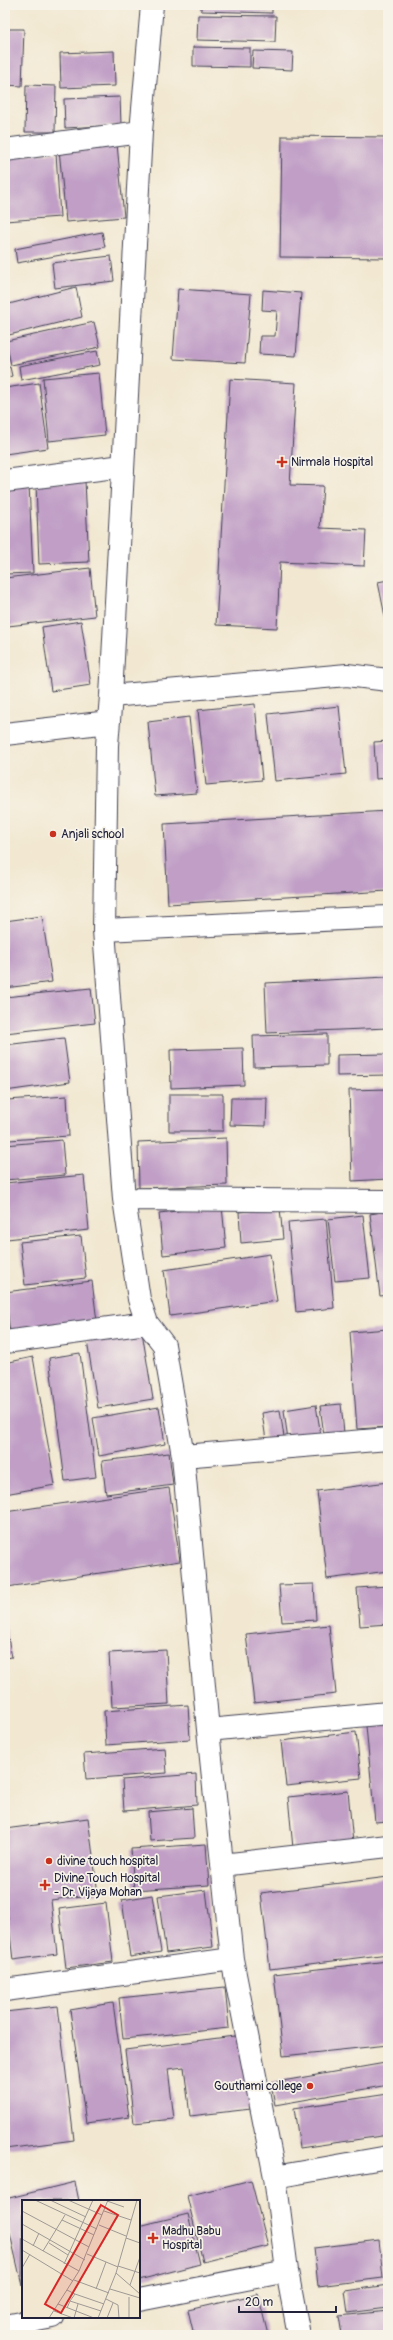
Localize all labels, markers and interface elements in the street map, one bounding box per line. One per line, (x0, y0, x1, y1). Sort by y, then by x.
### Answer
place label: Nirmala Hospital (291, 455, 373, 470)
marker: Nirmala Hospital (276, 456, 288, 468)
place label: Anjali school (61, 827, 124, 842)
marker: Anjali school (48, 829, 58, 839)
place label: divine touch hospital (57, 1854, 158, 1869)
marker: divine touch hospital (44, 1856, 54, 1866)
place label: Divine Touch Hospital - Dr. Vijaya Mohan (54, 1871, 160, 1900)
marker: Divine Touch Hospital - Dr. Vijaya Mohan (39, 1879, 51, 1891)
place label: Gouthami college (214, 2079, 302, 2094)
marker: Gouthami college (305, 2081, 315, 2091)
inset map (22, 2200, 140, 2318)
place label: Madhu Babu Hospital (162, 2224, 221, 2253)
marker: Madhu Babu Hospital (147, 2232, 159, 2244)
scale bar (239, 2288, 336, 2314)
text: 20 m (245, 2295, 274, 2310)

